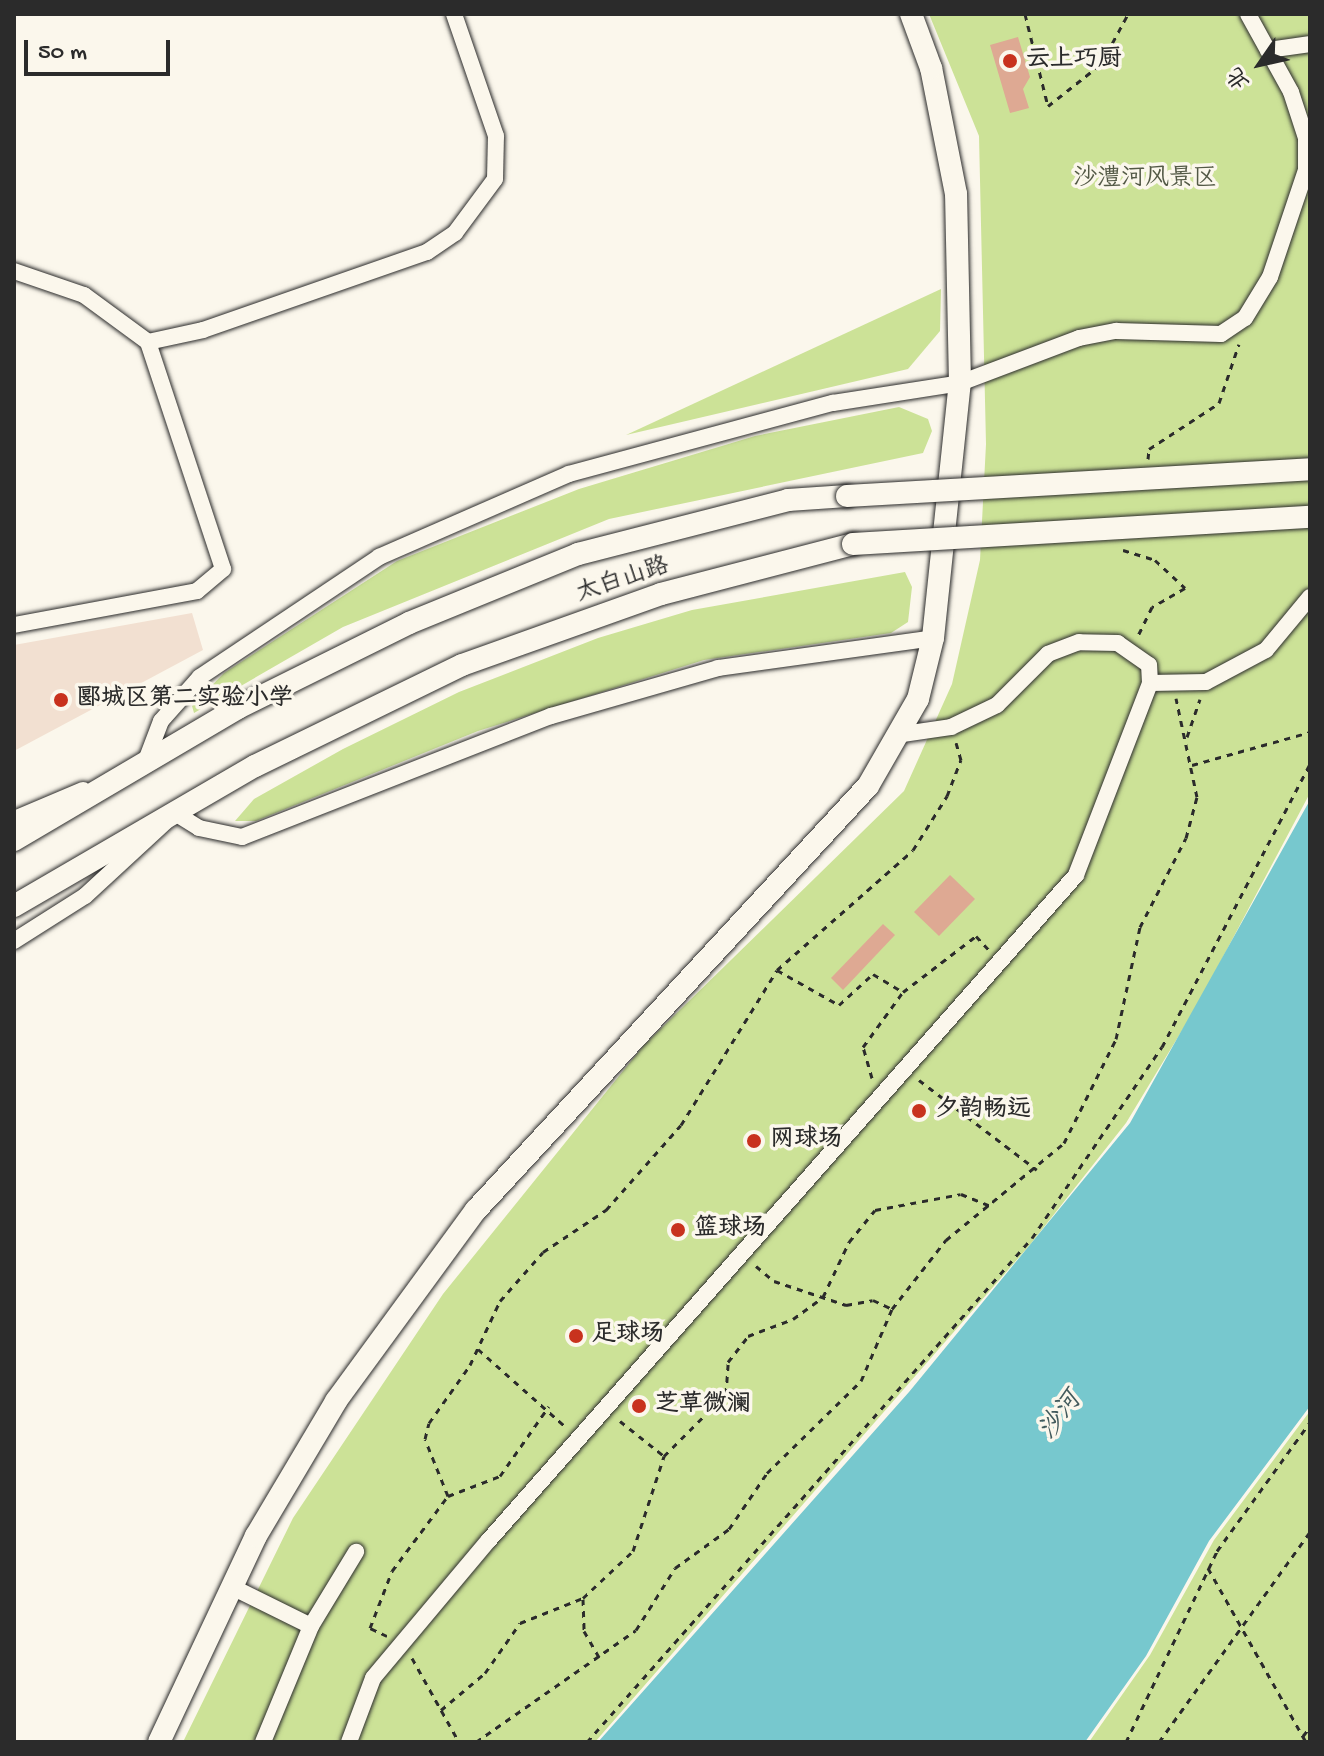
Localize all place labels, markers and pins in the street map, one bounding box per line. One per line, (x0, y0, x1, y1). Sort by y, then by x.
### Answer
place label: 云上巧厨 (1026, 47, 1122, 75)
marker: 云上巧厨 (1001, 52, 1019, 70)
place label: 郾城区第二实验小学 (77, 686, 293, 714)
marker: 郾城区第二实验小学 (52, 691, 70, 709)
place label: 夕韵畅远 (935, 1097, 1031, 1125)
marker: 夕韵畅远 (910, 1102, 928, 1120)
place label: 网球场 (770, 1127, 842, 1155)
marker: 网球场 (745, 1132, 763, 1150)
place label: 篮球场 (694, 1216, 766, 1244)
marker: 篮球场 (669, 1221, 687, 1239)
place label: 足球场 (592, 1322, 664, 1350)
marker: 足球场 (567, 1327, 585, 1345)
place label: 芝草微澜 (655, 1392, 751, 1420)
marker: 芝草微澜 (630, 1397, 648, 1415)

